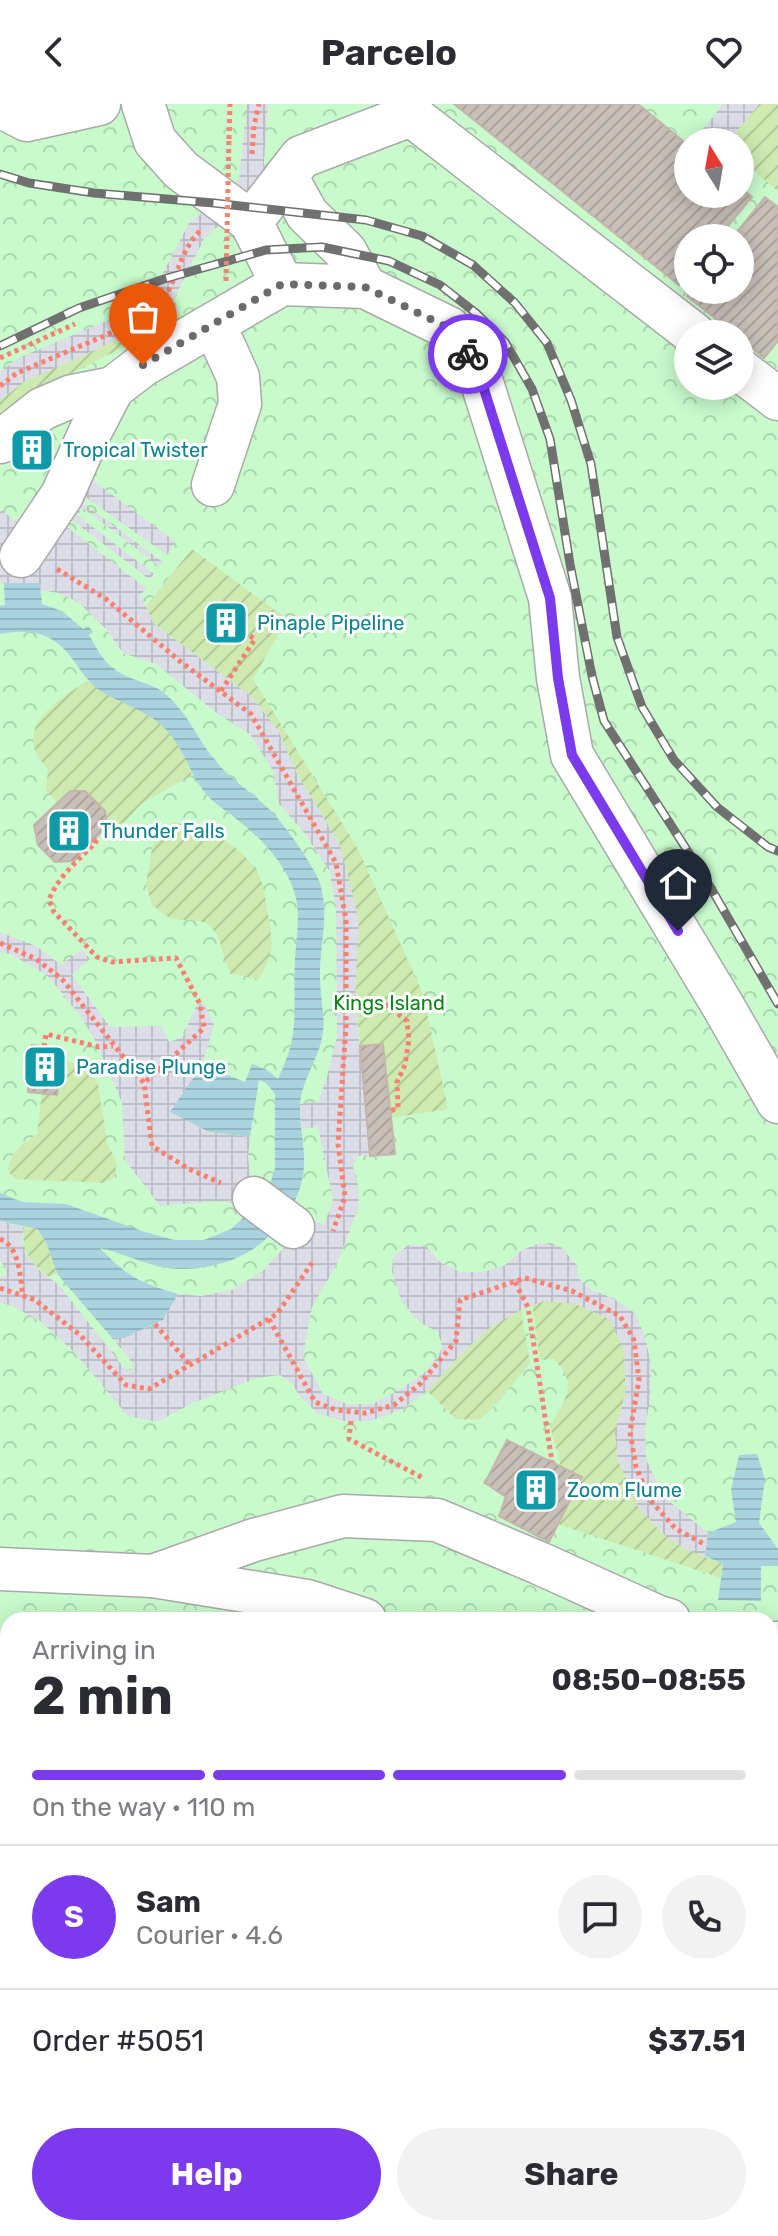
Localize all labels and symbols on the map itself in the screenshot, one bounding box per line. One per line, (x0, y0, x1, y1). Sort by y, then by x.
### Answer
north arrow (674, 128, 754, 208)
pin (109, 283, 177, 365)
courier (428, 314, 508, 394)
building icon: Tropical Twister (8, 426, 56, 474)
place label: Tropical Twister (63, 438, 208, 462)
building icon: Pinaple Pipeline (202, 599, 250, 647)
place label: Pinaple Pipeline (257, 611, 405, 635)
building icon: Thunder Falls (45, 807, 93, 855)
place label: Thunder Falls (100, 819, 225, 843)
pin (644, 849, 712, 931)
park label: Kings Island (333, 991, 445, 1015)
building icon: Paradise Plunge (21, 1043, 69, 1091)
place label: Paradise Plunge (76, 1055, 226, 1079)
building icon: Zoom Flume (512, 1466, 560, 1514)
place label: Zoom Flume (567, 1478, 682, 1502)

